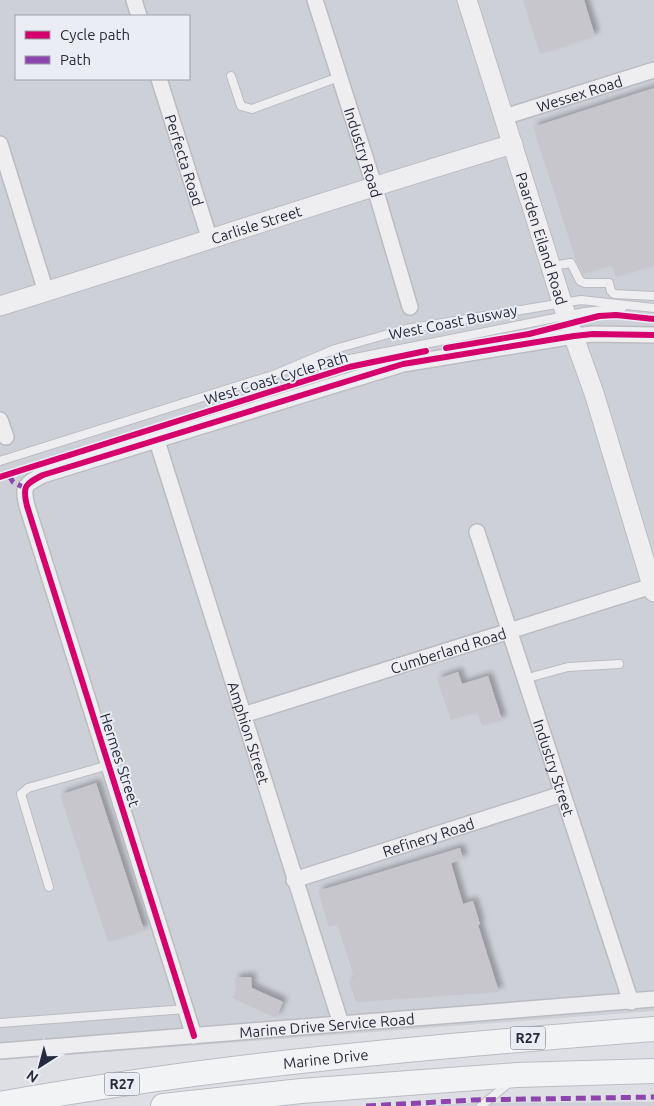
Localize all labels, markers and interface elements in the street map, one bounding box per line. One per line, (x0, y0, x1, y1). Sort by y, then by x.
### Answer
legend (15, 15, 190, 80)
text: Cycle path (60, 26, 130, 43)
text: Path (60, 51, 91, 68)
street label: Wessex Road (534, 72, 624, 115)
street label: Industry Road (341, 105, 386, 199)
street label: Perfecta Road (162, 112, 207, 208)
street label: Paarden Eiland Road (513, 170, 571, 307)
street label: Carlisle Street (209, 202, 304, 247)
street label: West Coast Busway (387, 301, 519, 343)
street label: West Coast Cycle Path (202, 348, 350, 408)
street label: Cumberland Road (388, 624, 508, 677)
street label: Amphion Street (225, 679, 273, 786)
street label: Hermes Street (97, 711, 143, 809)
street label: Industry Street (530, 717, 578, 818)
street label: Refinery Road (380, 814, 476, 860)
street label: Marine Drive Service Road (239, 1010, 415, 1040)
road number: R27 (510, 1026, 546, 1050)
north arrow (15, 1041, 65, 1091)
street label: Marine Drive (282, 1045, 369, 1071)
text: N (23, 1067, 41, 1086)
road number: R27 (104, 1072, 140, 1096)

